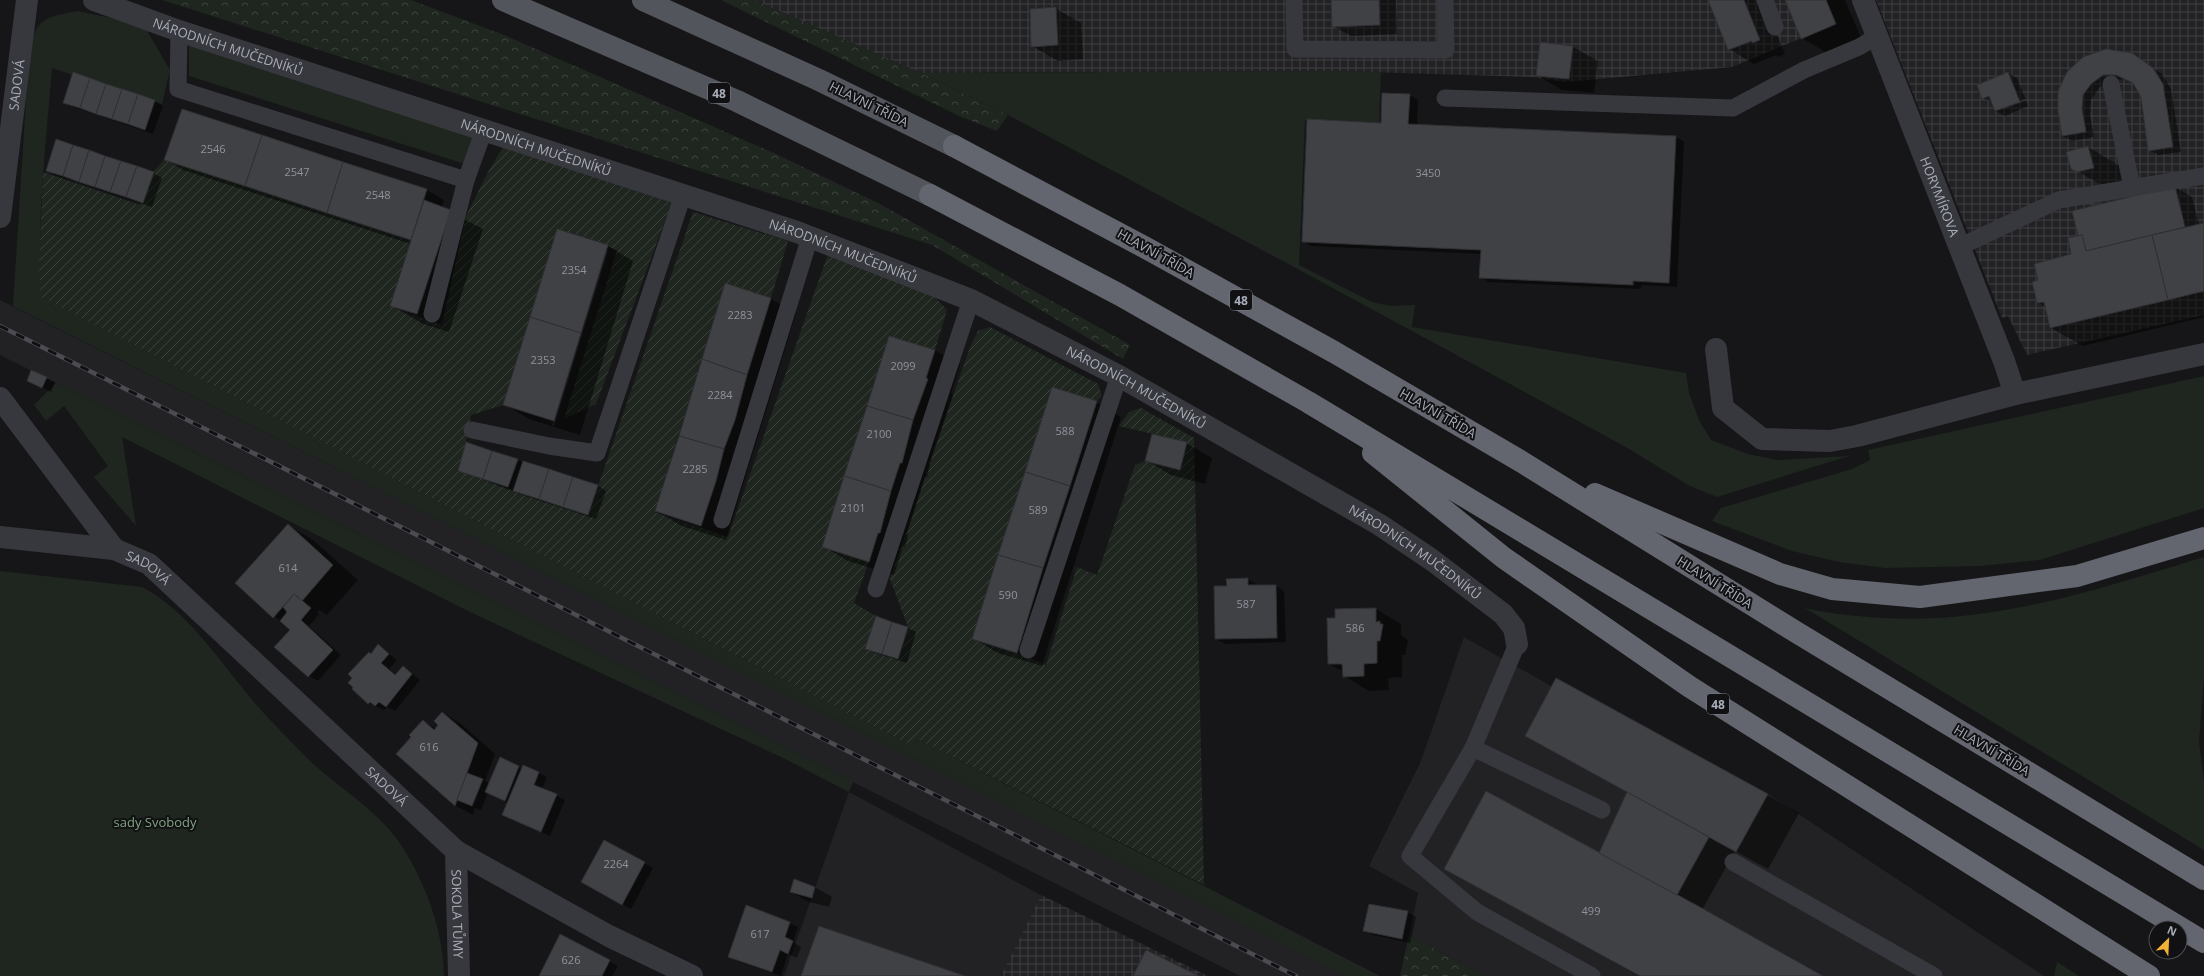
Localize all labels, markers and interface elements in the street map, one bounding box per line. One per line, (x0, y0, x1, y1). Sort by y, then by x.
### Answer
street label: NÁRODNÍCH MUČEDNÍKŮ (150, 13, 306, 80)
street label: SADOVÁ (4, 58, 29, 111)
street label: HLAVNÍ TŘÍDA (827, 77, 912, 131)
road number: 48 (708, 83, 730, 103)
street label: NÁRODNÍCH MUČEDNÍKŮ (459, 114, 614, 180)
house number: 2546 (200, 141, 226, 156)
street label: HORYMÍROVA (1916, 154, 1964, 240)
house number: 2547 (284, 164, 310, 179)
house number: 3450 (1415, 165, 1441, 180)
house number: 2548 (365, 187, 391, 202)
street label: NÁRODNÍCH MUČEDNÍKŮ (767, 214, 920, 287)
street label: HLAVNÍ TŘÍDA (1114, 224, 1198, 282)
house number: 2354 (561, 262, 587, 277)
road number: 48 (1230, 290, 1252, 310)
house number: 2283 (727, 307, 753, 322)
street label: NÁRODNÍCH MUČEDNÍKŮ (1063, 341, 1210, 433)
house number: 2353 (530, 352, 556, 367)
house number: 2099 (890, 358, 916, 373)
street label: HLAVNÍ TŘÍDA (1396, 384, 1480, 443)
house number: 2284 (707, 387, 733, 402)
house number: 588 (1056, 423, 1074, 438)
house number: 2100 (866, 426, 892, 441)
house number: 2285 (682, 461, 708, 476)
house number: 2101 (840, 500, 866, 515)
street label: NÁRODNÍCH MUČEDNÍKŮ (1345, 500, 1485, 603)
house number: 589 (1029, 502, 1047, 517)
street label: SADOVÁ (123, 546, 175, 589)
street label: HLAVNÍ TŘÍDA (1674, 552, 1757, 613)
house number: 614 (279, 560, 298, 575)
house number: 590 (999, 587, 1017, 602)
house number: 587 (1237, 596, 1255, 611)
house number: 586 (1346, 620, 1364, 635)
road number: 48 (1707, 694, 1729, 714)
street label: HLAVNÍ TŘÍDA (1951, 720, 2034, 780)
house number: 616 (420, 739, 438, 754)
street label: SADOVÁ (362, 762, 412, 811)
park label: sady Svobody (114, 813, 197, 831)
house number: 2264 (603, 856, 629, 871)
street label: SOKOLA TŮMY (447, 869, 468, 960)
house number: 499 (1582, 903, 1600, 918)
north arrow (2148, 920, 2188, 960)
text: N (2165, 922, 2179, 939)
house number: 617 (751, 926, 769, 941)
house number: 626 (562, 952, 580, 967)

